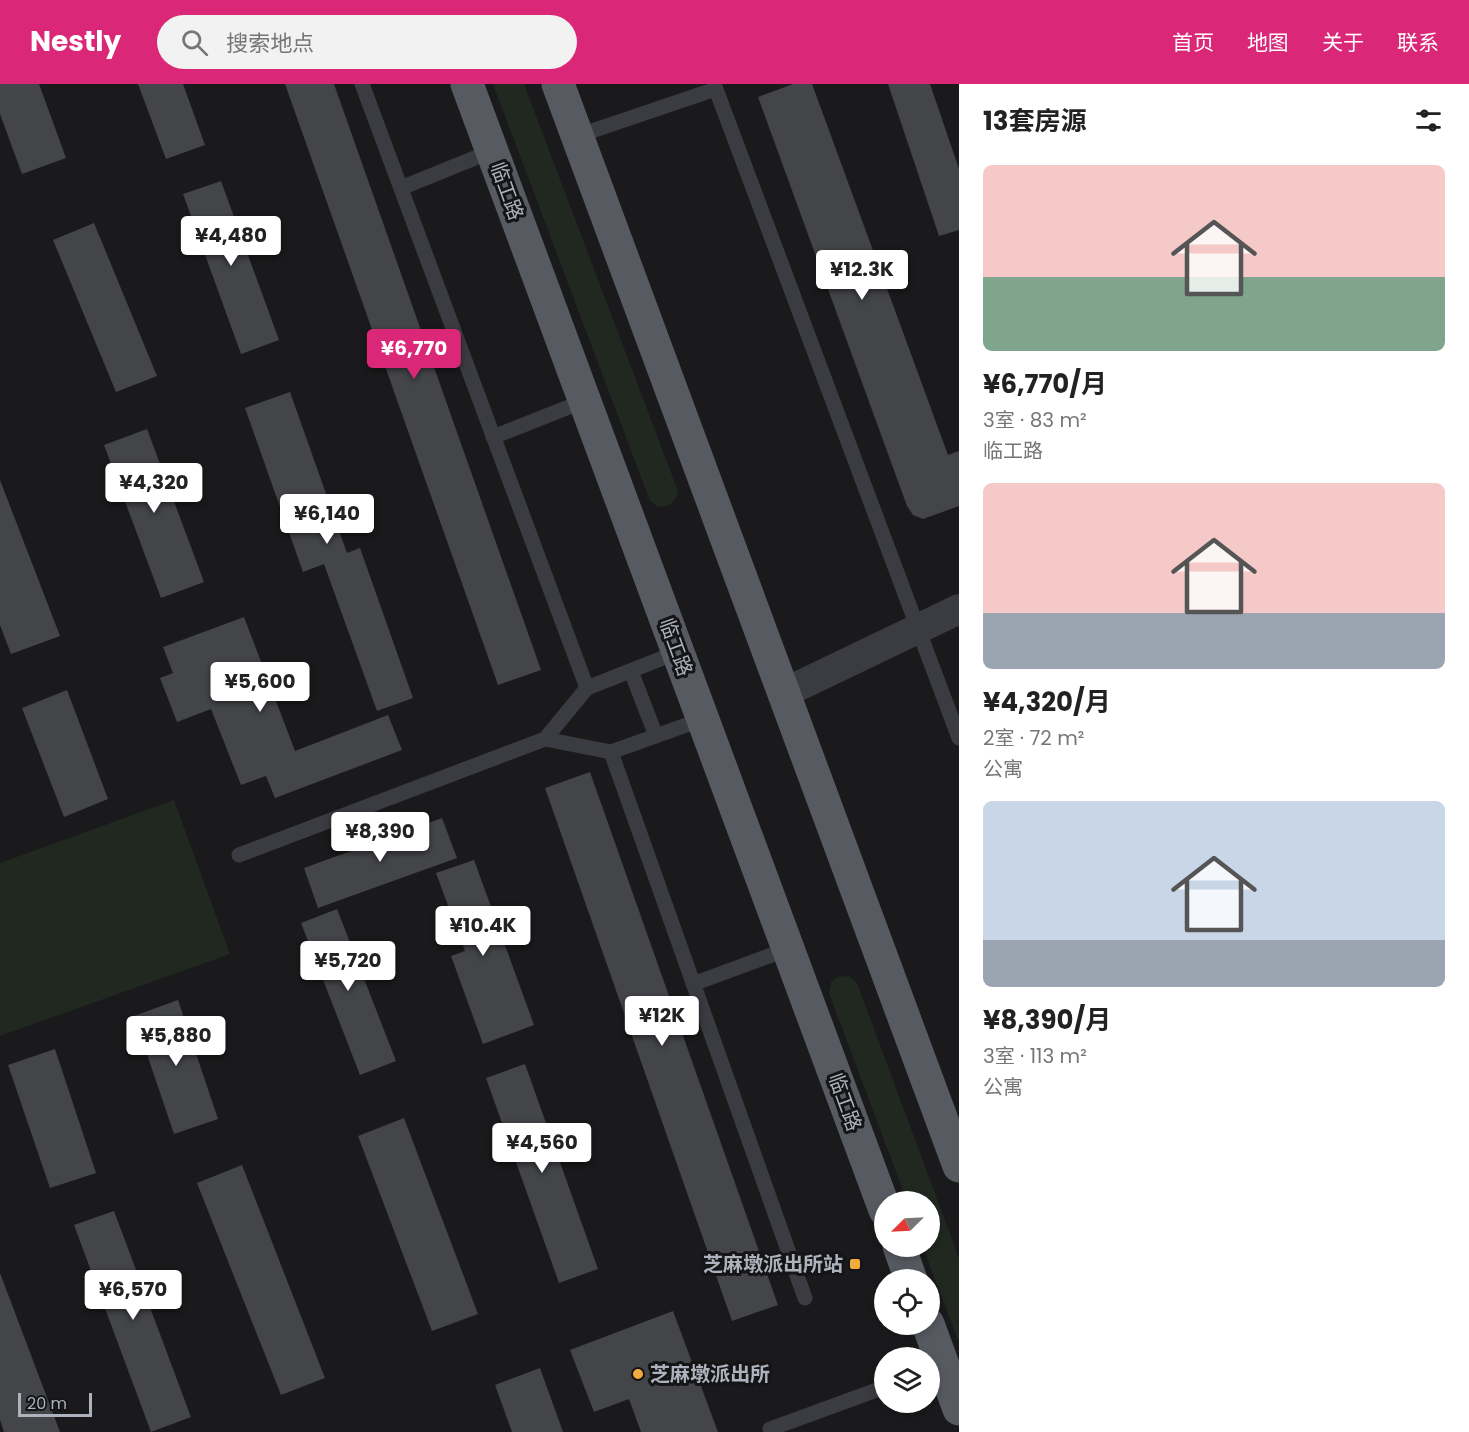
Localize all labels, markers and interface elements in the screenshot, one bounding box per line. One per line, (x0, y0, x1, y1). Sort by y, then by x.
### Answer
search box (157, 15, 577, 69)
text: Nestly (30, 22, 121, 61)
icon: search (178, 26, 211, 59)
text: 搜索地点 (226, 28, 314, 59)
text: 首页 (1172, 28, 1214, 57)
text: 地图 (1247, 28, 1289, 57)
text: 关于 (1322, 28, 1364, 57)
text: 联系 (1397, 28, 1439, 57)
text: 13套房源 (983, 103, 1087, 139)
icon: filters (1412, 104, 1445, 137)
street label: 临工路 (484, 158, 530, 224)
icon: home (1160, 204, 1268, 312)
pin: ¥4,480 (182, 216, 280, 267)
text: ¥4,480 (195, 221, 267, 249)
pin: ¥12.3K (813, 250, 911, 301)
text: ¥12.3K (830, 255, 894, 283)
pin: ¥6,770 (365, 329, 463, 380)
text: ¥6,770 (381, 334, 447, 362)
text: ¥6,770/月 (983, 366, 1107, 402)
text: 3室 · 83 m² (983, 406, 1087, 434)
text: 临工路 (983, 437, 1043, 465)
pin: ¥4,320 (105, 463, 203, 514)
text: ¥4,320 (119, 468, 189, 496)
pin: ¥6,140 (278, 494, 376, 545)
text: ¥6,140 (294, 499, 360, 527)
icon: home (1160, 522, 1268, 630)
street label: 临工路 (653, 614, 699, 680)
pin: ¥5,600 (211, 662, 309, 713)
text: ¥5,600 (225, 667, 295, 695)
text: ¥4,320/月 (983, 684, 1111, 720)
text: 2室 · 72 m² (983, 724, 1084, 752)
text: 公寓 (983, 755, 1023, 783)
pin: ¥8,390 (331, 812, 429, 863)
text: ¥8,390 (345, 817, 415, 845)
icon: home (1160, 840, 1268, 948)
pin: ¥10.4K (434, 906, 532, 957)
text: ¥10.4K (449, 911, 517, 939)
pin: ¥5,720 (299, 941, 397, 992)
text: ¥5,720 (314, 946, 382, 974)
pin: ¥12K (626, 996, 698, 1047)
text: ¥12K (639, 1001, 685, 1029)
text: ¥8,390/月 (983, 1002, 1111, 1038)
pin: ¥5,880 (127, 1016, 225, 1067)
text: ¥5,880 (140, 1021, 212, 1049)
text: 3室 · 113 m² (983, 1042, 1087, 1070)
street label: 临工路 (822, 1069, 868, 1135)
text: 公寓 (983, 1073, 1023, 1101)
pin: ¥4,560 (493, 1123, 591, 1174)
text: ¥4,560 (506, 1128, 578, 1156)
north arrow (874, 1191, 940, 1257)
map controls (874, 1191, 940, 1413)
place label: 芝麻墩派出所站 (703, 1250, 843, 1278)
marker: 芝麻墩派出所站 (848, 1257, 862, 1271)
button: locate (874, 1269, 940, 1335)
pin: ¥6,570 (84, 1270, 182, 1321)
text: ¥6,570 (99, 1275, 167, 1303)
button: layers (874, 1347, 940, 1413)
place label: 芝麻墩派出所 (650, 1360, 770, 1388)
marker: 芝麻墩派出所 (631, 1367, 645, 1381)
scale bar (18, 1390, 92, 1418)
text: 20 m (27, 1392, 67, 1415)

